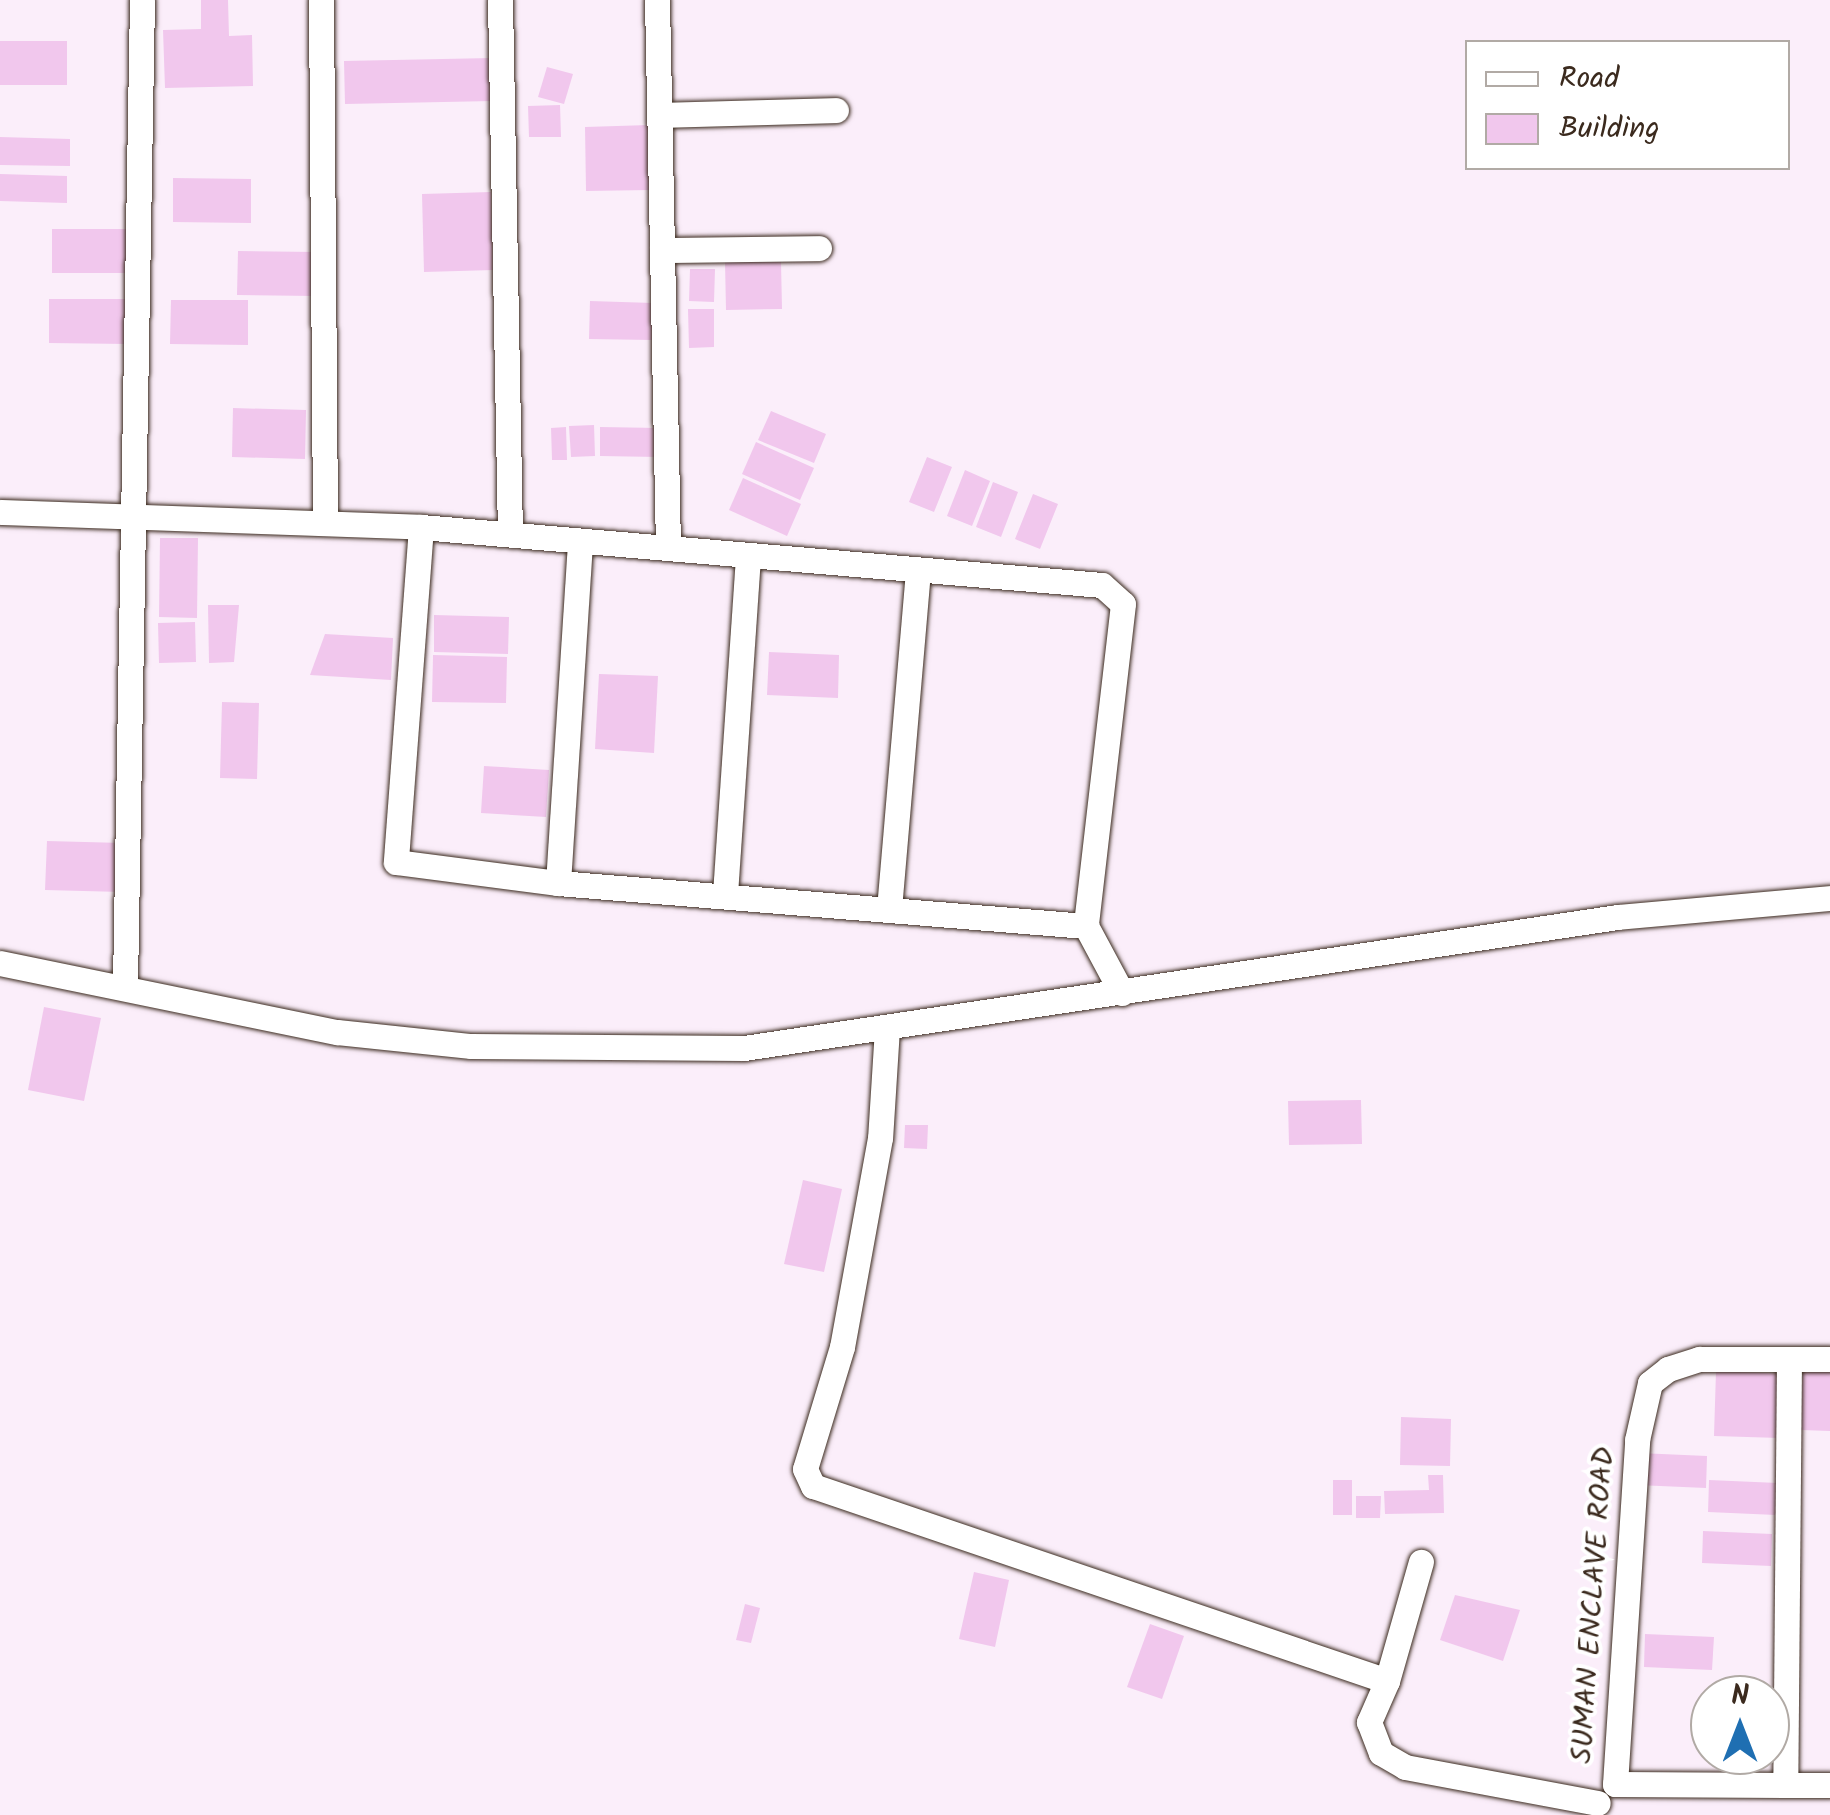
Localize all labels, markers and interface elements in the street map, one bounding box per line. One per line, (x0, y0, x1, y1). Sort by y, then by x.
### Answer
legend (1465, 40, 1790, 170)
text: Road (1559, 55, 1619, 103)
text: Building (1559, 105, 1659, 153)
street label: SUMAN ENCLAVE ROAD (1565, 1445, 1623, 1765)
text: N (1731, 1674, 1749, 1719)
north arrow (1690, 1675, 1790, 1775)

